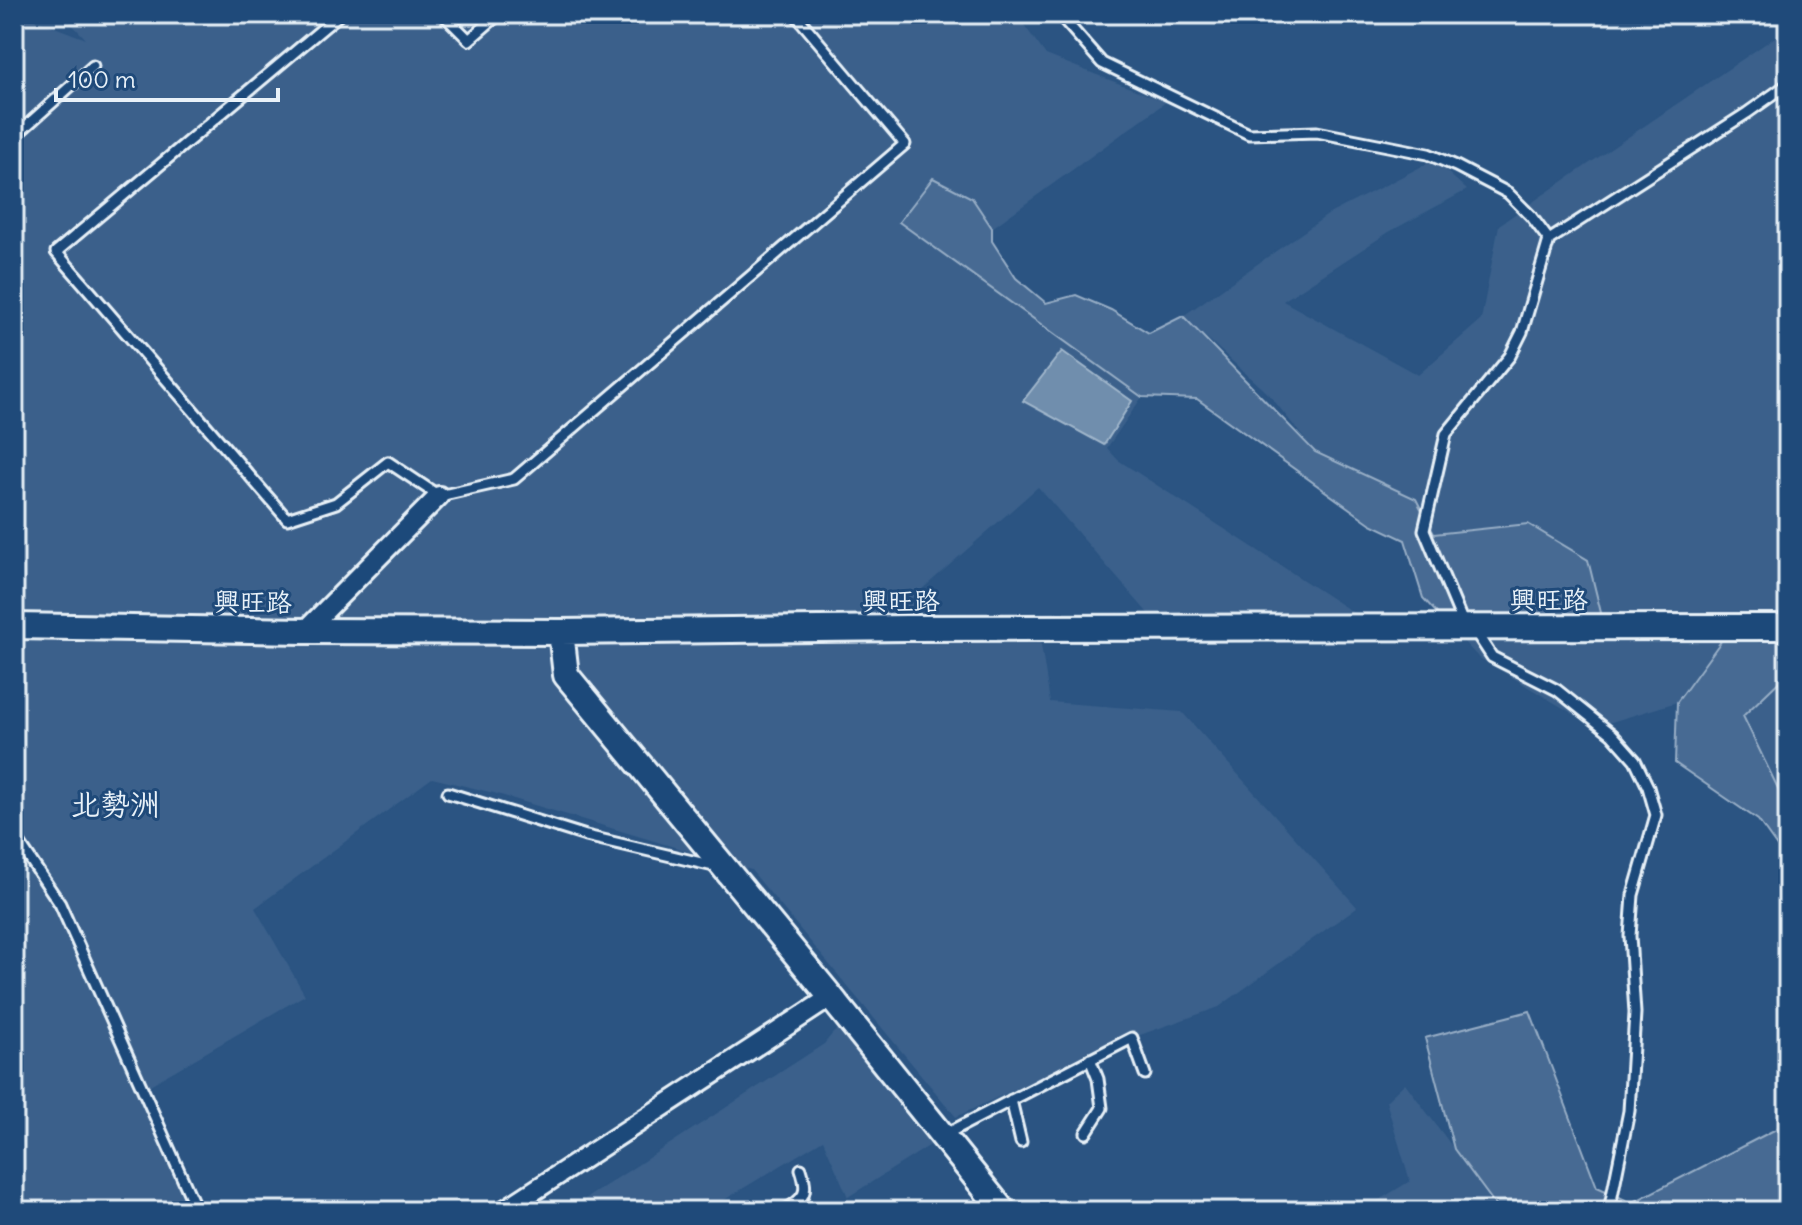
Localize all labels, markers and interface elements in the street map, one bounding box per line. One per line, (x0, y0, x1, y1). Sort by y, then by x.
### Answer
scale bar (56, 52, 278, 102)
text: 100 m (68, 64, 136, 94)
street label: 興旺路 (1510, 583, 1588, 616)
street label: 興旺路 (214, 584, 292, 619)
street label: 興旺路 (862, 584, 940, 617)
district label: 北勢洲 (70, 785, 160, 823)

